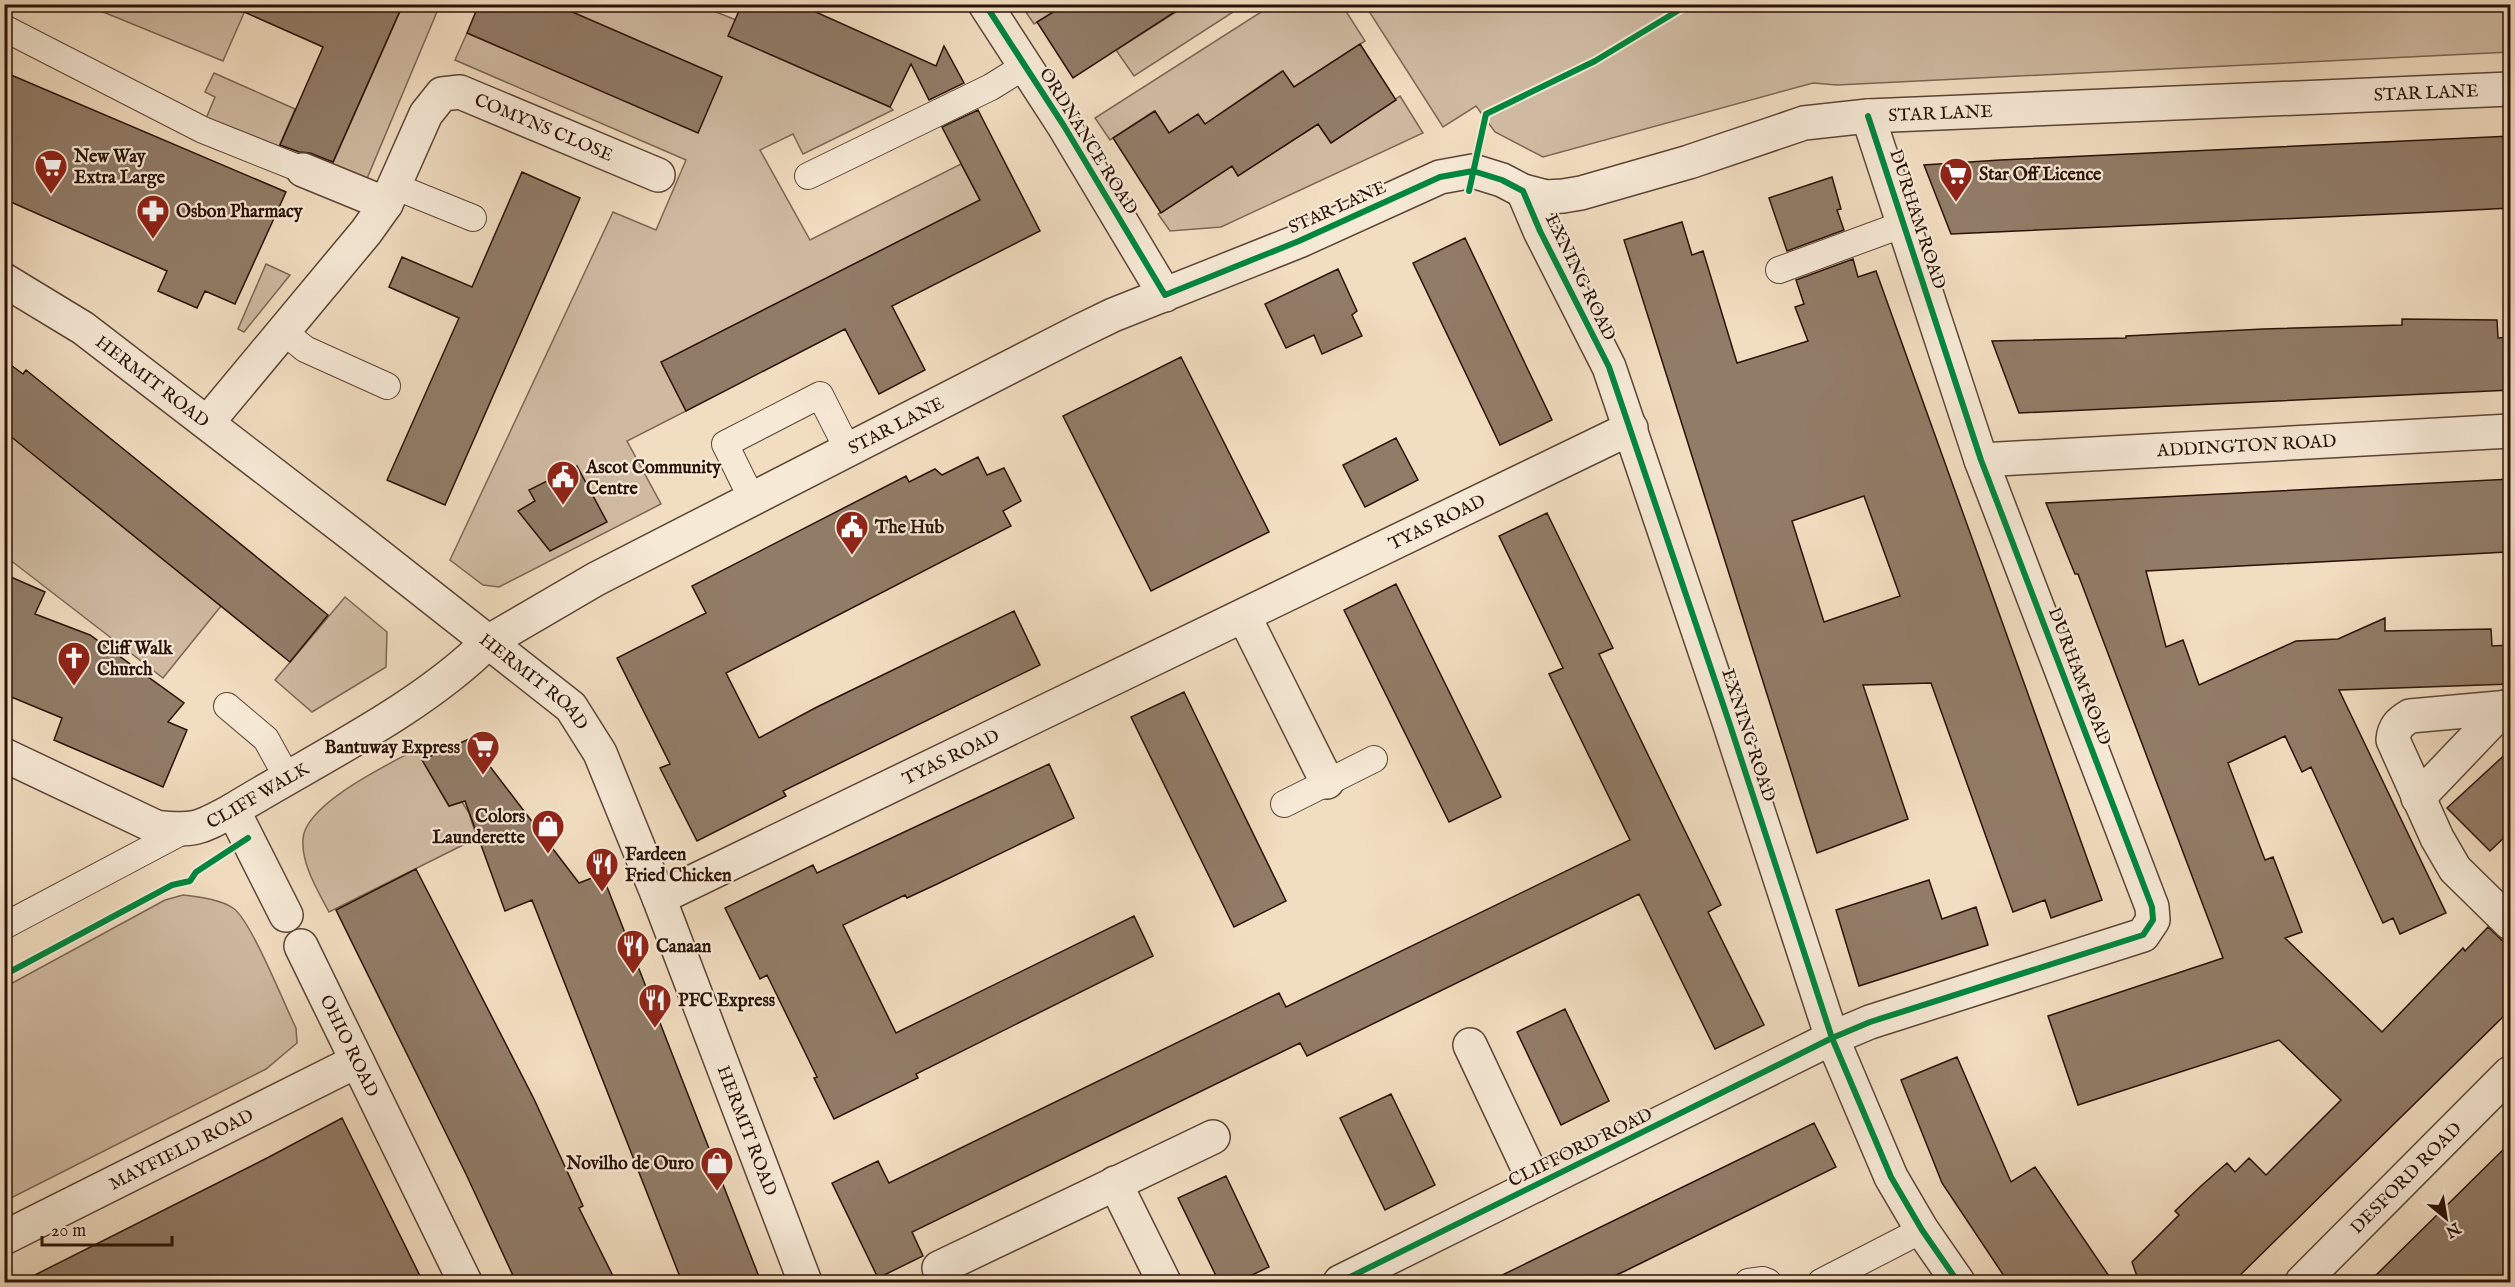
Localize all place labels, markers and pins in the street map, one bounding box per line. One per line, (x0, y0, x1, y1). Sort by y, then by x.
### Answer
place label: New Way Extra Large (73, 146, 166, 190)
supermarket icon: New Way Extra Large (33, 148, 69, 195)
supermarket icon: Star Off Licence (1938, 156, 1974, 203)
place label: Star Off Licence (1979, 164, 2102, 187)
pharmacy icon: Osbon Pharmacy (135, 193, 171, 240)
place label: Osbon Pharmacy (176, 201, 304, 224)
place label: Ascot Community Centre (585, 457, 722, 501)
public building icon: Ascot Community Centre (545, 459, 581, 506)
public building icon: The Hub (834, 509, 870, 556)
place label: The Hub (874, 517, 944, 540)
place label: Cliff Walk Church (97, 638, 174, 682)
church icon: Cliff Walk Church (56, 640, 92, 687)
supermarket icon: Bantuway Express (465, 729, 501, 776)
place label: Bantuway Express (325, 737, 461, 760)
place label: Colors Launderette (432, 806, 526, 850)
shop icon: Colors Launderette (530, 808, 566, 855)
place label: Fardeen Fried Chicken (625, 844, 732, 888)
restaurant icon: Fardeen Fried Chicken (584, 846, 620, 893)
restaurant icon: Canaan (615, 928, 651, 975)
place label: Canaan (656, 936, 712, 959)
restaurant icon: PFC Express (637, 982, 673, 1029)
place label: PFC Express (678, 990, 776, 1013)
shop icon: Novilho de Ouro (699, 1145, 735, 1192)
place label: Novilho de Ouro (565, 1153, 694, 1176)

